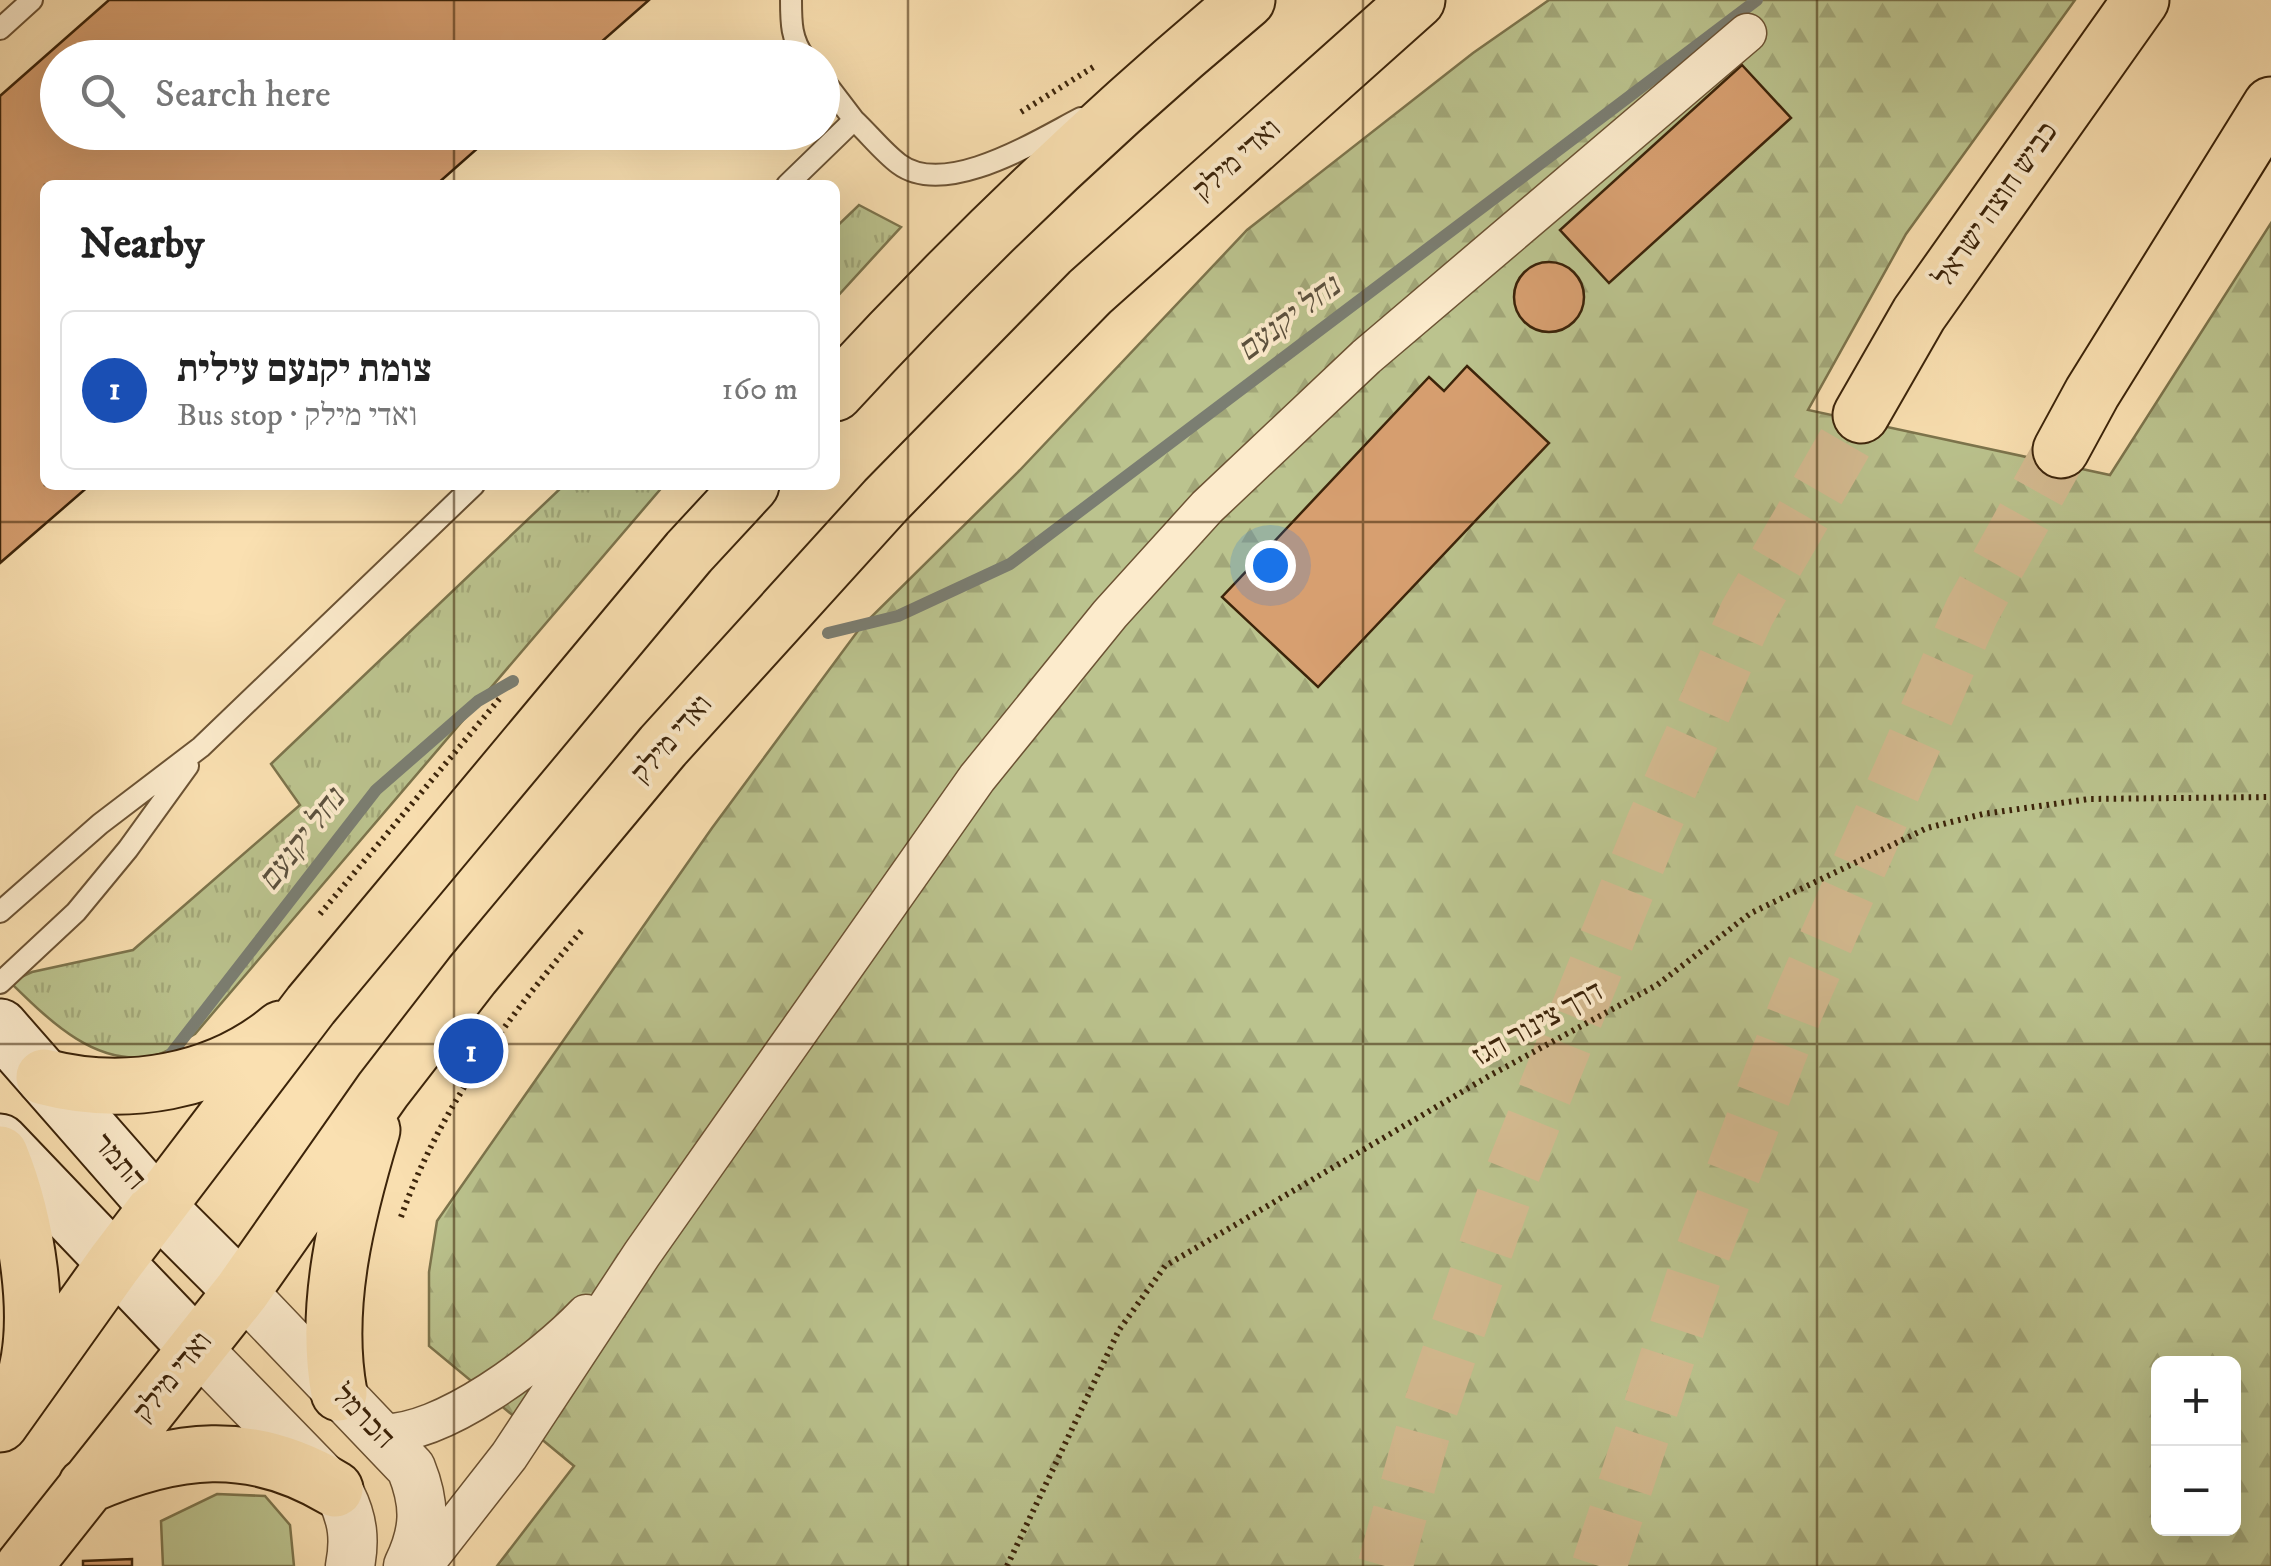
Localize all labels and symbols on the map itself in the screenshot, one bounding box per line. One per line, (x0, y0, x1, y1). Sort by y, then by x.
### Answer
street label: ואדי מילק (1185, 111, 1289, 209)
street label: כביש חוצה ישראל (1925, 115, 2067, 295)
water label: נחל יקנעם (1230, 266, 1350, 371)
your location (1245, 540, 1296, 591)
street label: ואדי מילק (623, 687, 721, 791)
water label: נחל יקנעם (250, 779, 356, 899)
street label: דרך צינור הגז (1466, 973, 1610, 1075)
pin: 1 (438, 1014, 504, 1088)
street label: התמר (84, 1126, 154, 1198)
street label: ואדי מילק (125, 1324, 221, 1430)
street label: הכרמל (324, 1377, 402, 1457)

